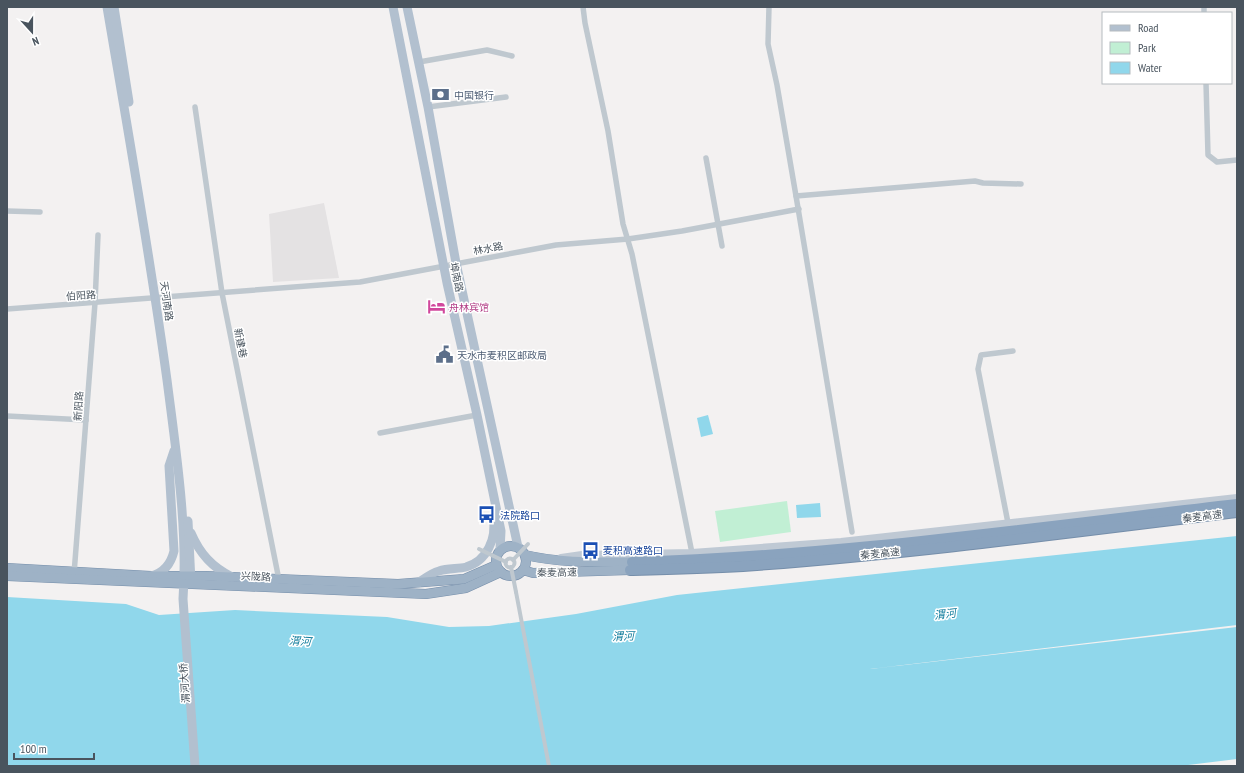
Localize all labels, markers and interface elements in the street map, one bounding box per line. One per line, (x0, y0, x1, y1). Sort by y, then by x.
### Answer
north arrow (12, 12, 52, 52)
legend (1102, 12, 1232, 84)
text: Road (1138, 20, 1158, 35)
text: N (30, 34, 41, 49)
text: Park (1138, 40, 1156, 55)
text: Water (1138, 60, 1163, 75)
bank icon: 中国银行 (431, 85, 451, 105)
place label: 中国银行 (454, 89, 494, 102)
street label: 林水路 (472, 239, 504, 258)
street label: 埠南路 (447, 261, 466, 293)
street label: 天河南路 (157, 280, 176, 322)
street label: 伯阳路 (66, 288, 96, 303)
hotel icon: 舟林宾馆 (426, 297, 446, 317)
place label: 舟林宾馆 (449, 301, 489, 314)
street label: 新建巷 (231, 327, 250, 359)
public building icon: 天水市麦积区邮政局 (434, 345, 454, 365)
place label: 天水市麦积区邮政局 (457, 349, 547, 362)
street label: 新阳路 (71, 391, 86, 421)
bus stop icon: 法院路口 (477, 505, 497, 525)
street label: 秦麦高速 (1181, 508, 1223, 525)
place label: 法院路口 (500, 509, 540, 522)
bus stop icon: 麦积高速路口 (580, 540, 600, 560)
place label: 麦积高速路口 (603, 544, 663, 557)
street label: 秦麦高速 (859, 545, 901, 562)
street label: 秦麦高速 (537, 566, 577, 579)
street label: 兴陇路 (241, 569, 271, 584)
water label: 渭河 (933, 605, 959, 622)
water label: 渭河 (612, 629, 636, 643)
water label: 渭河 (289, 633, 313, 649)
street label: 渭河大桥 (177, 663, 192, 703)
scale bar (14, 735, 94, 761)
text: 100 m (20, 741, 47, 756)

